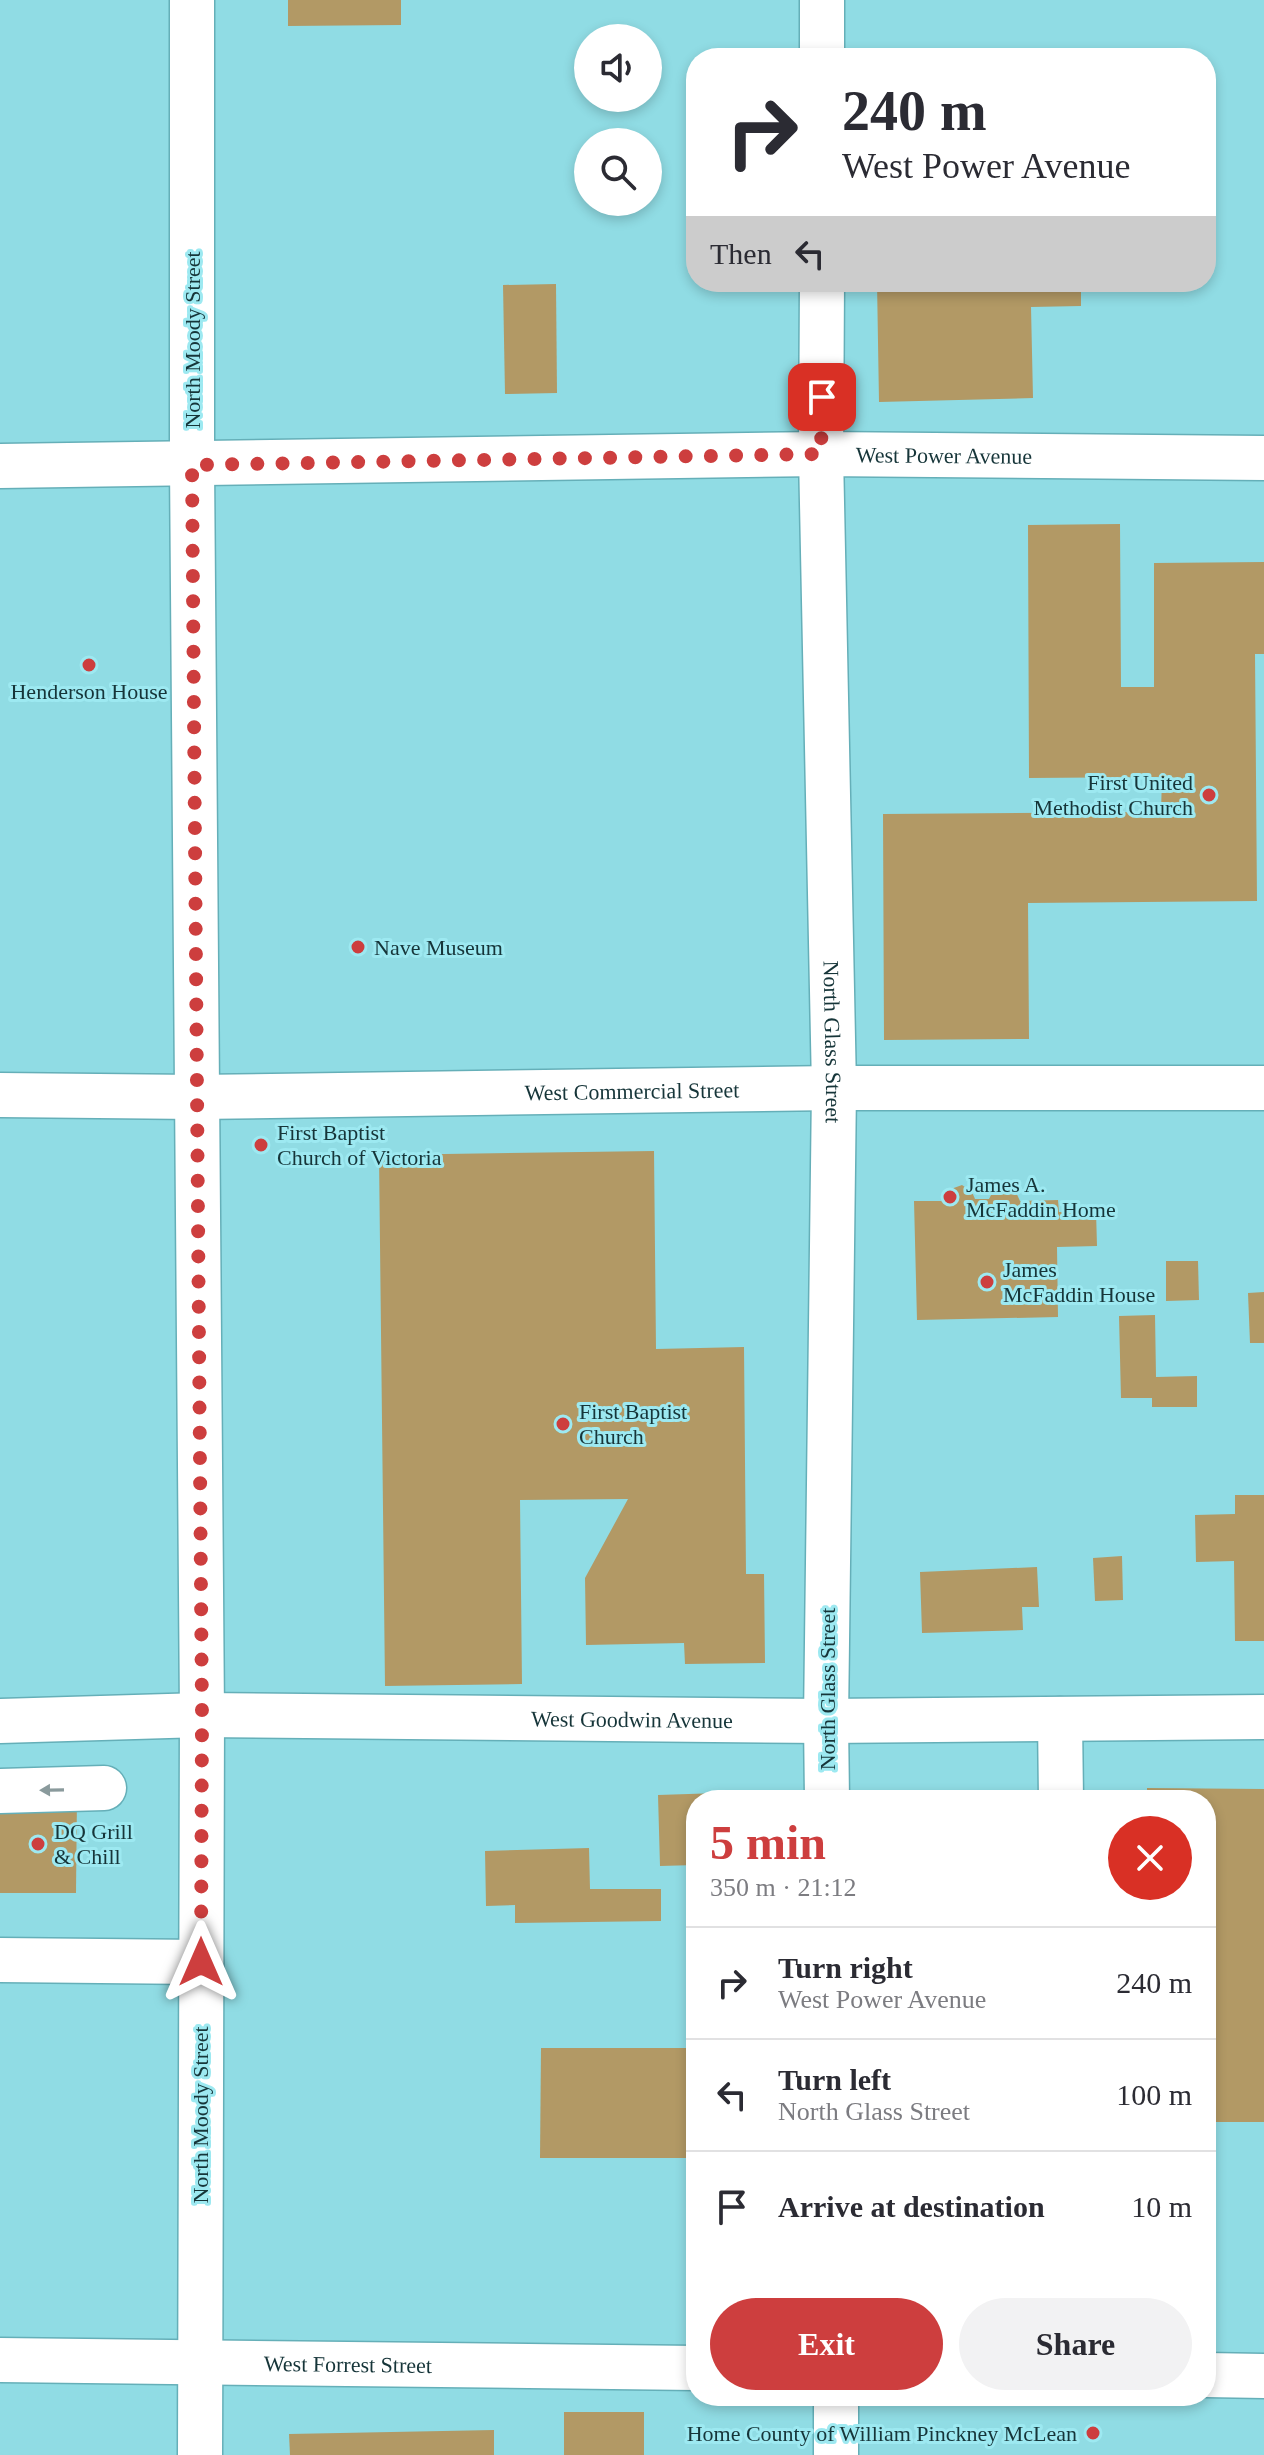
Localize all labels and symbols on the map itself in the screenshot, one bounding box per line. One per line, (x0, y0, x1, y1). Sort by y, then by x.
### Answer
street label: North Moody Street (180, 251, 205, 429)
pin (788, 363, 856, 431)
street label: West Power Avenue (856, 442, 1032, 469)
marker: Henderson House (80, 656, 98, 674)
place label: Henderson House (10, 679, 168, 704)
place label: First United Methodist Church (1034, 770, 1193, 820)
marker: First United Methodist Church (1200, 786, 1218, 804)
place label: Nave Museum (374, 935, 503, 960)
marker: Nave Museum (349, 938, 367, 956)
street label: North Glass Street (818, 960, 846, 1123)
street label: West Commercial Street (524, 1077, 739, 1105)
place label: First Baptist Church of Victoria (277, 1120, 442, 1170)
marker: First Baptist Church of Victoria (252, 1136, 270, 1154)
place label: James A. McFaddin Home (966, 1172, 1116, 1222)
marker: James A. McFaddin Home (941, 1188, 959, 1206)
place label: James McFaddin House (1003, 1257, 1155, 1307)
marker: James McFaddin House (978, 1273, 996, 1291)
place label: First Baptist Church (579, 1399, 687, 1449)
marker: First Baptist Church (554, 1415, 572, 1433)
street label: North Glass Street (815, 1608, 840, 1770)
street label: West Goodwin Avenue (531, 1706, 733, 1733)
one-way arrow (39, 1783, 64, 1796)
place label: DQ Grill & Chill (54, 1819, 133, 1869)
marker: DQ Grill & Chill (29, 1835, 47, 1853)
position arrow (159, 1920, 243, 2004)
street label: North Moody Street (188, 2026, 213, 2204)
street label: West Forrest Street (264, 2351, 432, 2378)
place label: Home County of William Pinckney McLean (687, 2421, 1077, 2446)
marker: Home County of William Pinckney McLean (1084, 2424, 1102, 2442)

